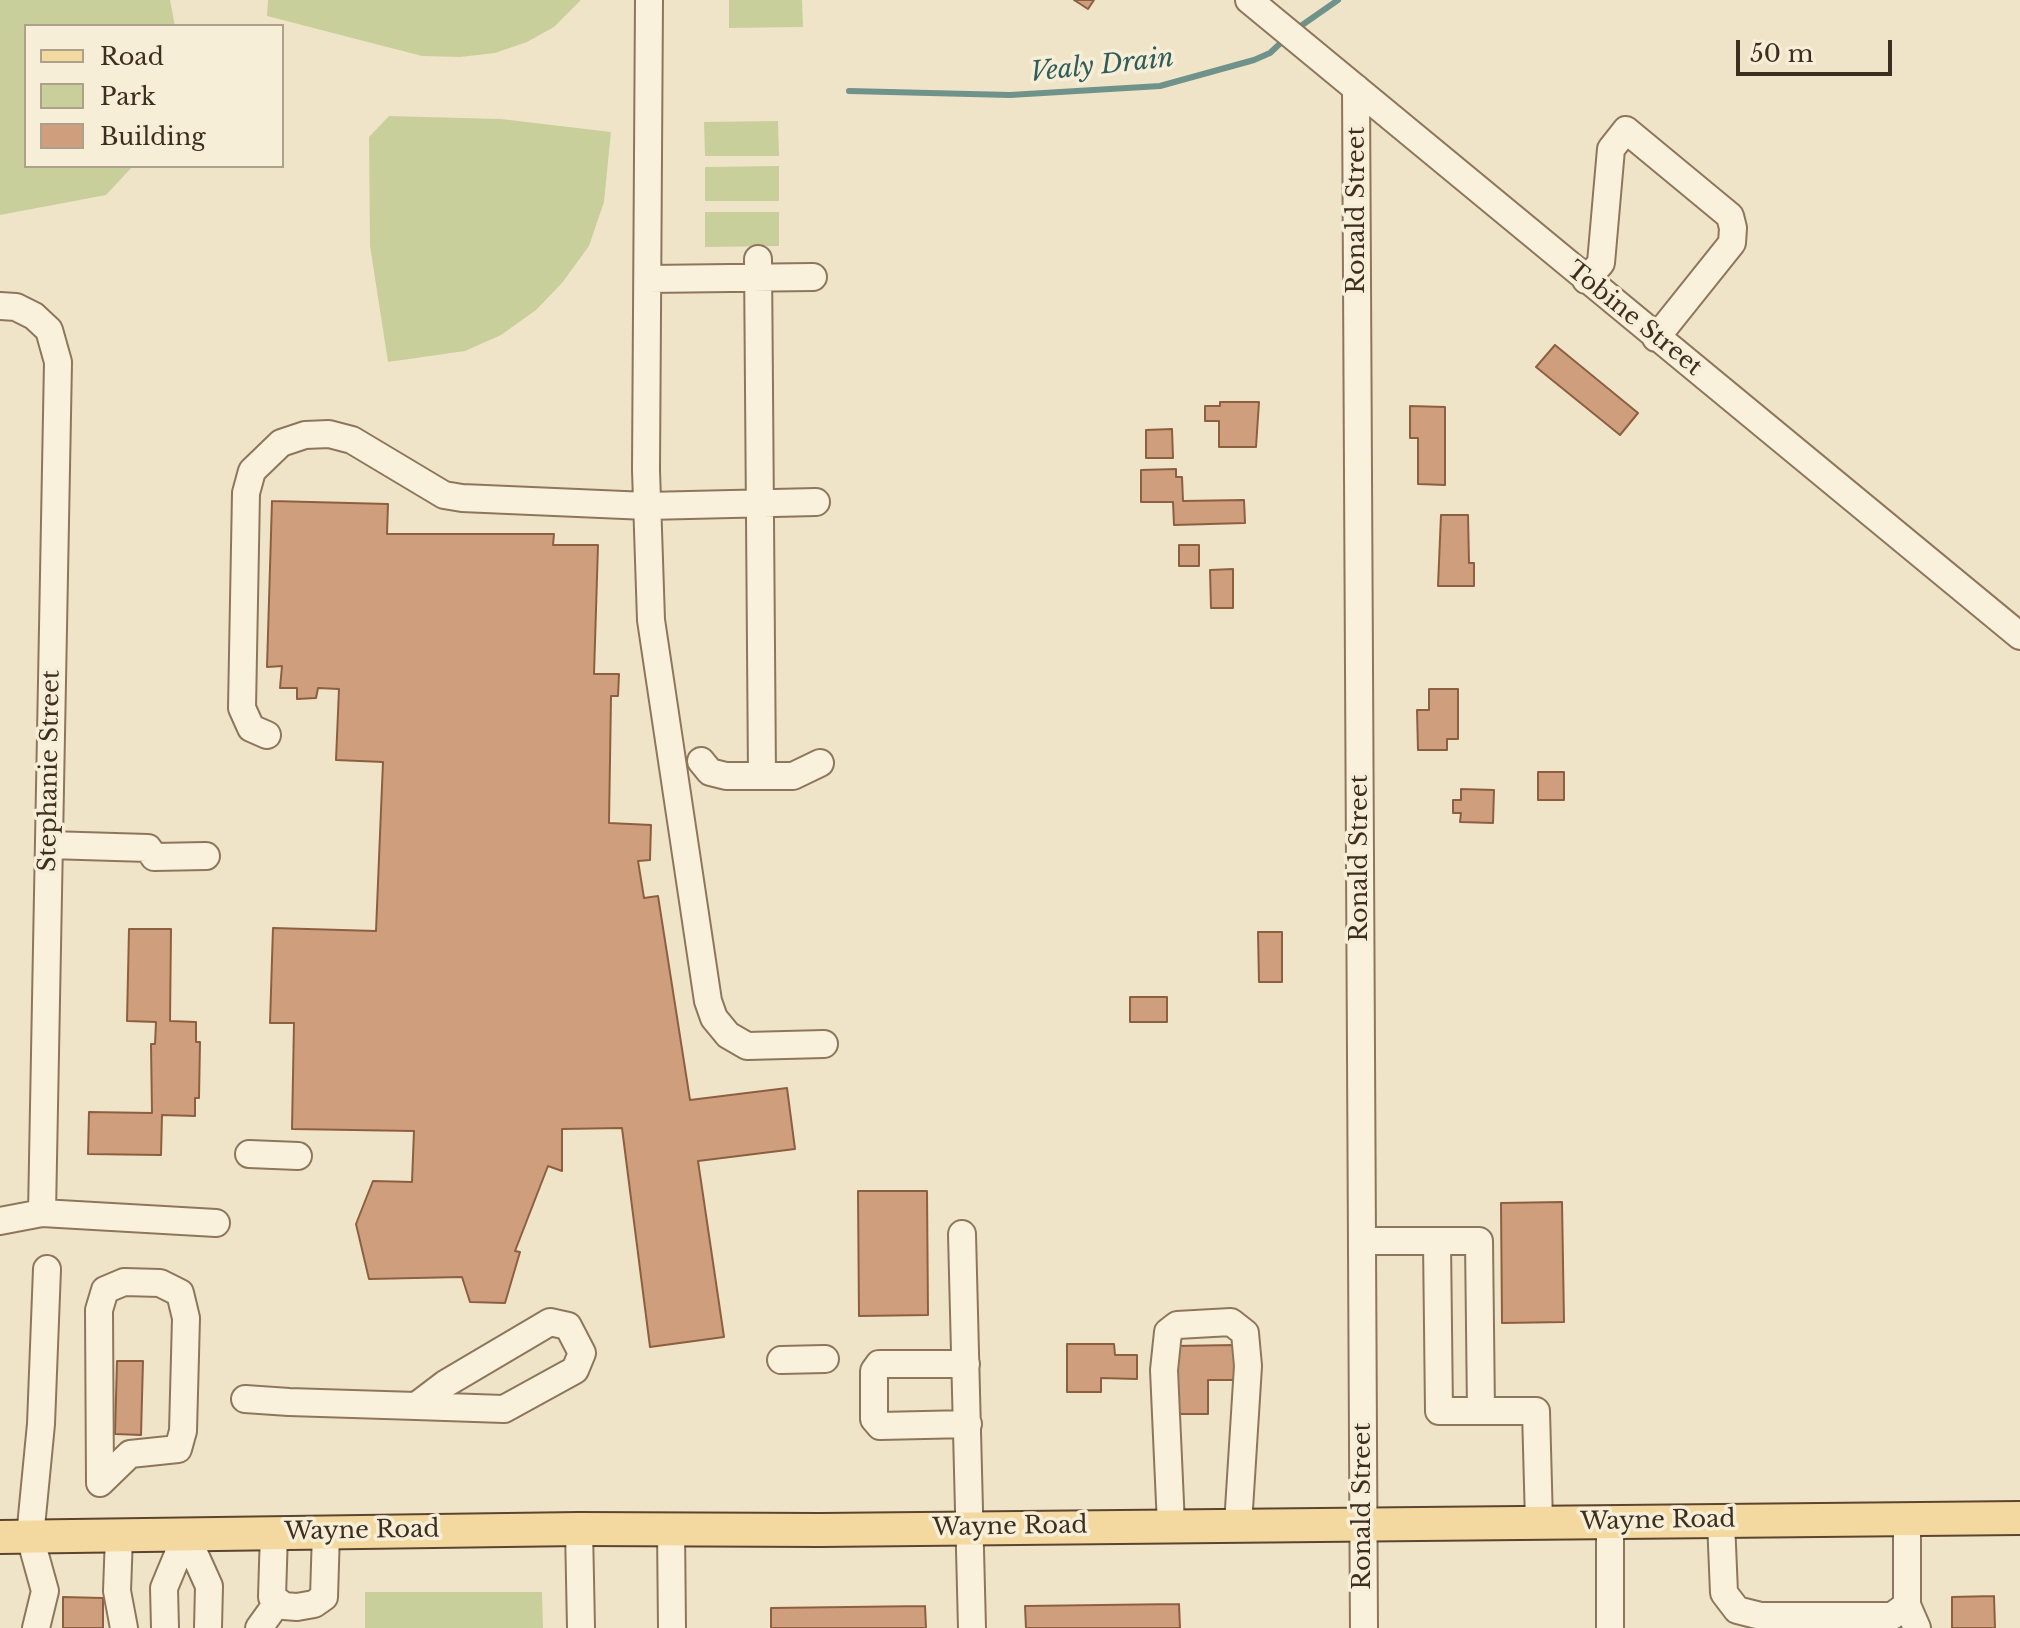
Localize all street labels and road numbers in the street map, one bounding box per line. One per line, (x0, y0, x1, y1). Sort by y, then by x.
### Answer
street label: Ronald Street (1343, 126, 1371, 294)
street label: Tobine Street (1561, 256, 1707, 382)
street label: Stephanie Street (34, 670, 66, 872)
street label: Ronald Street (1346, 774, 1374, 942)
street label: Ronald Street (1349, 1422, 1377, 1590)
street label: Wayne Road (1580, 1505, 1736, 1537)
street label: Wayne Road (932, 1511, 1088, 1543)
street label: Wayne Road (284, 1515, 440, 1547)

